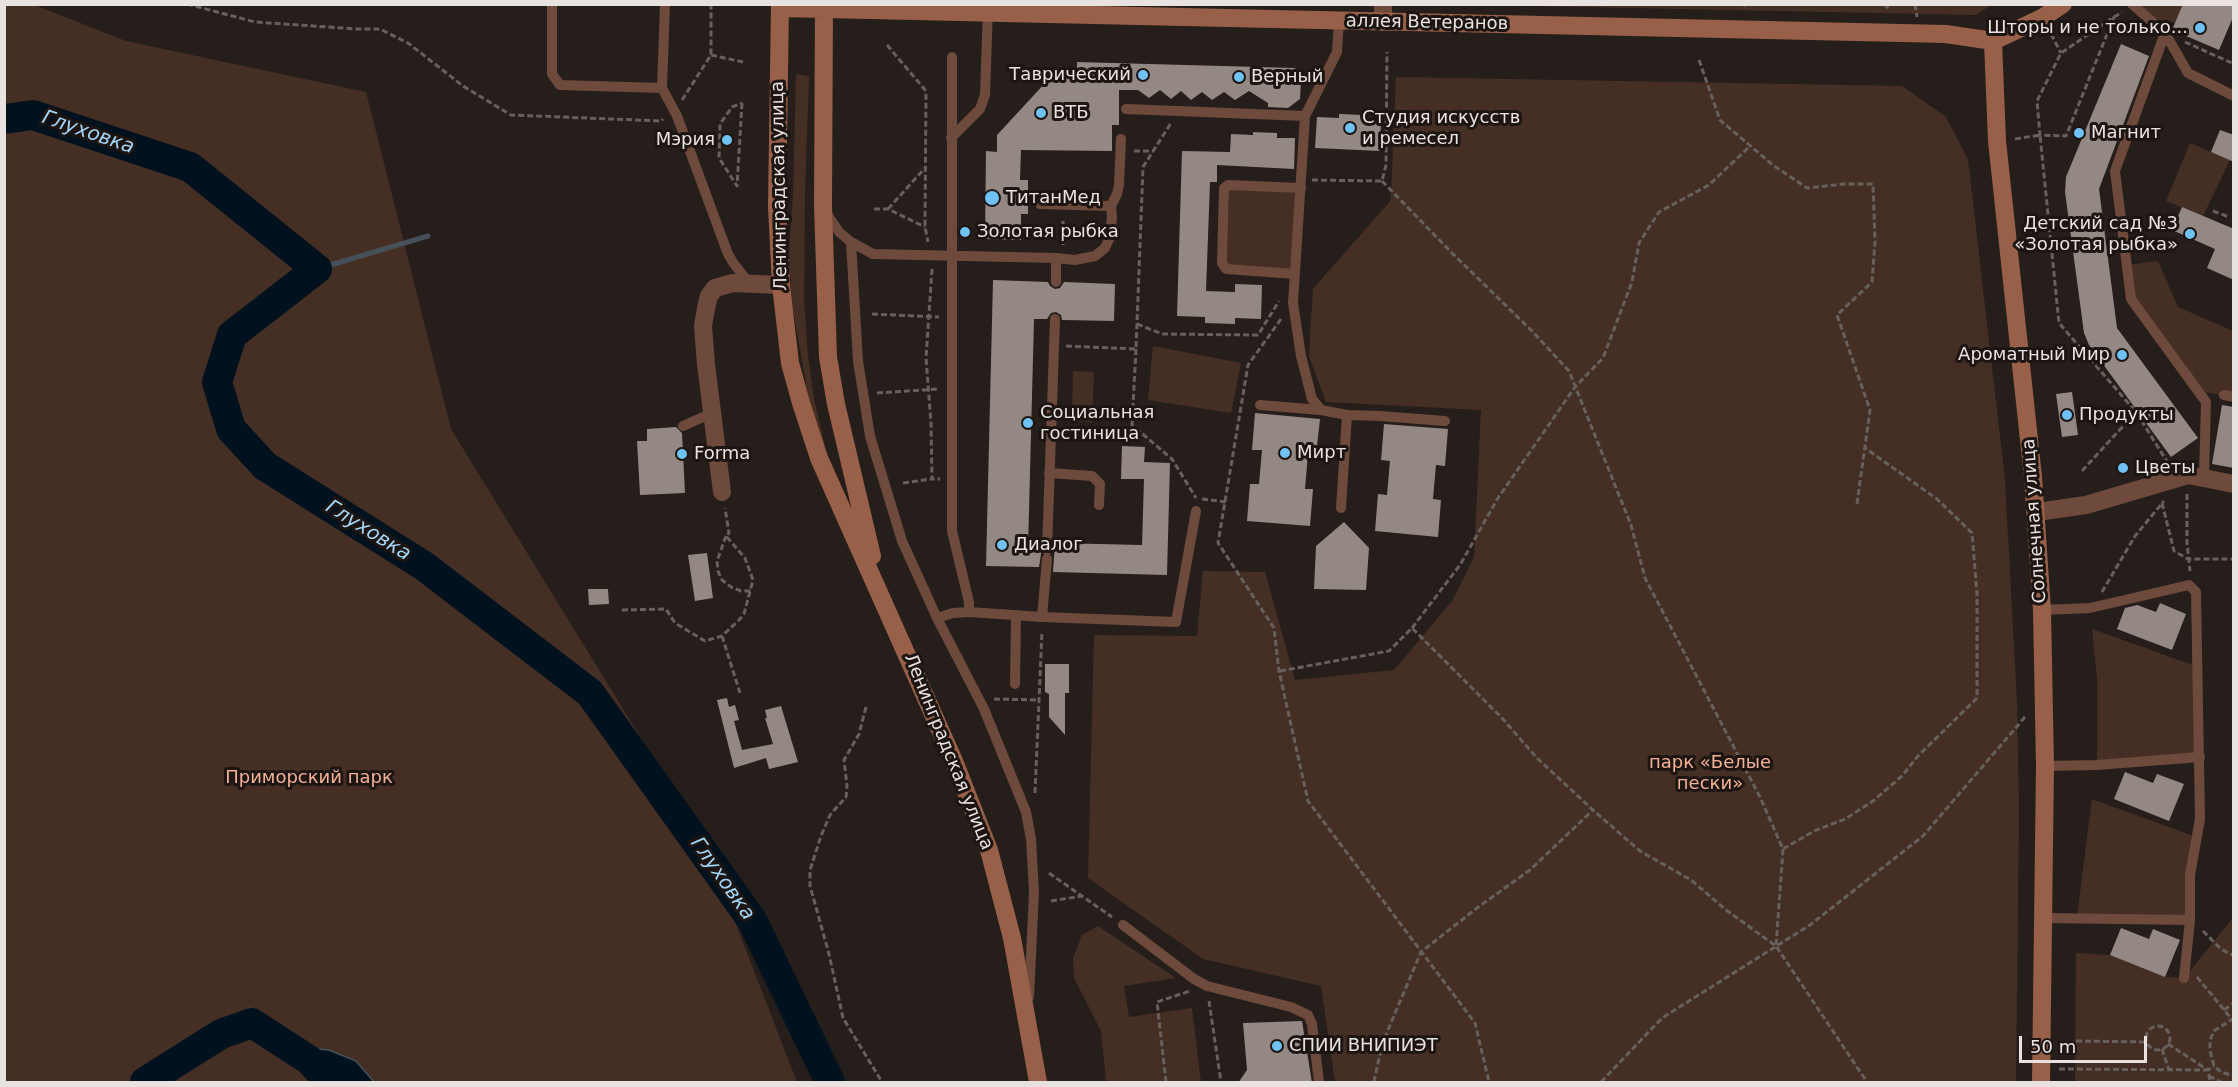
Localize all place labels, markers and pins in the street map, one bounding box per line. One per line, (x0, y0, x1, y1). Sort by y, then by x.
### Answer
place label: Шторы и не только... (1987, 17, 2188, 39)
marker: Шторы и не только... (2193, 21, 2207, 35)
place label: Таврический (1009, 64, 1131, 86)
place label: Верный (1251, 66, 1324, 88)
marker: Таврический (1136, 68, 1150, 82)
marker: Верный (1232, 70, 1246, 84)
place label: ВТБ (1053, 102, 1089, 124)
marker: ВТБ (1034, 106, 1048, 120)
place label: Студия искусств и ремесел (1362, 107, 1520, 150)
marker: Студия искусств и ремесел (1343, 121, 1357, 135)
place label: Магнит (2091, 122, 2161, 144)
marker: Магнит (2072, 126, 2086, 140)
place label: Мэрия (656, 129, 715, 151)
marker: Мэрия (720, 133, 734, 147)
place label: ТитанМед (1006, 187, 1101, 209)
marker: ТитанМед (983, 189, 1001, 207)
place label: Детский сад №3 «Золотая рыбка» (2014, 213, 2178, 256)
place label: Золотая рыбка (977, 221, 1119, 243)
marker: Золотая рыбка (958, 225, 972, 239)
marker: Детский сад №3 «Золотая рыбка» (2183, 227, 2197, 241)
place label: Ароматный Мир (1958, 344, 2110, 366)
marker: Ароматный Мир (2115, 348, 2129, 362)
place label: Социальная гостиница (1040, 402, 1154, 444)
place label: Продукты (2079, 404, 2174, 426)
marker: Продукты (2060, 408, 2074, 422)
marker: Социальная гостиница (1021, 416, 1035, 430)
place label: Мирт (1297, 442, 1346, 464)
place label: Forma (694, 443, 750, 465)
marker: Мирт (1278, 446, 1292, 460)
marker: Forma (675, 447, 689, 461)
place label: Цветы (2135, 457, 2195, 479)
marker: Цветы (2116, 461, 2130, 475)
place label: Диалог (1014, 534, 1083, 556)
marker: Диалог (995, 538, 1009, 552)
place label: СПИИ ВНИПИЭТ (1289, 1035, 1438, 1057)
marker: СПИИ ВНИПИЭТ (1270, 1039, 1284, 1053)

